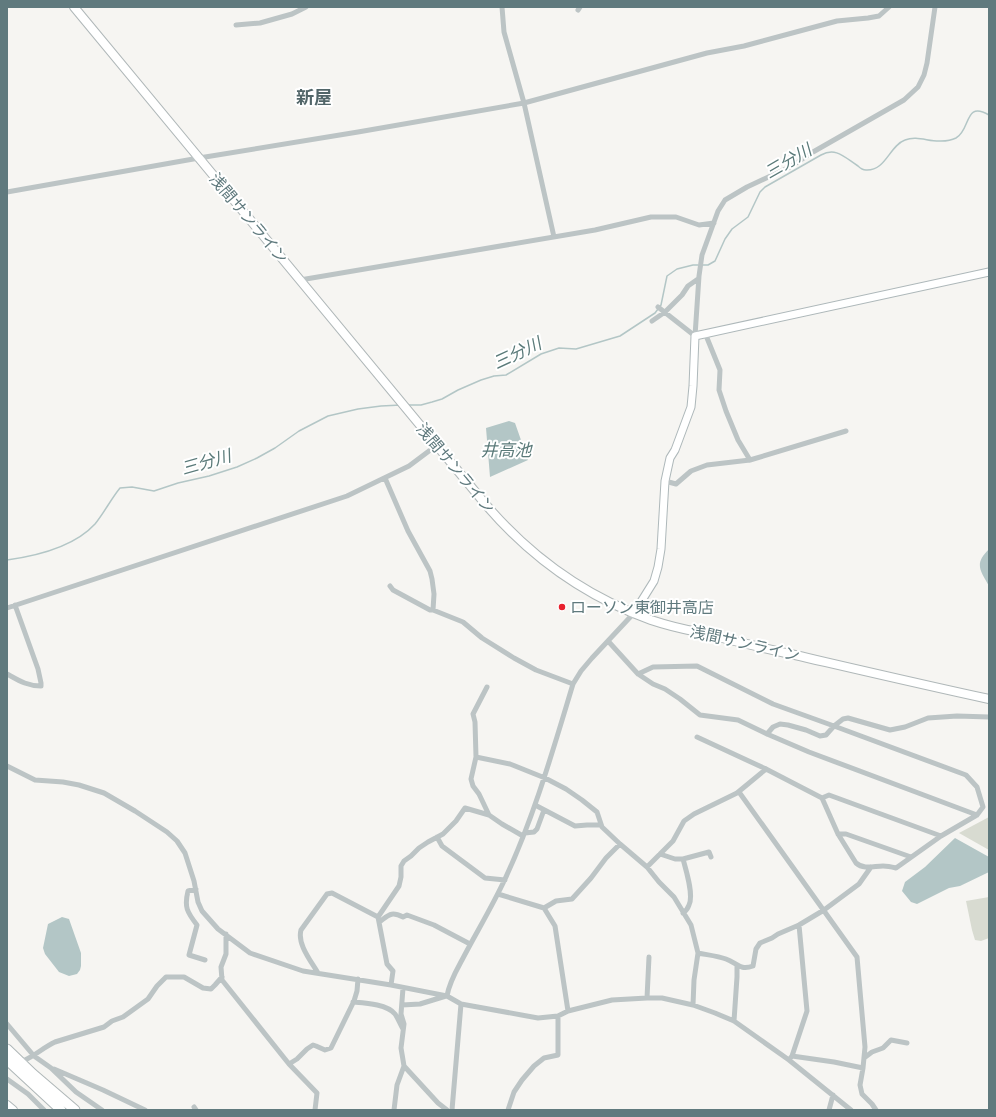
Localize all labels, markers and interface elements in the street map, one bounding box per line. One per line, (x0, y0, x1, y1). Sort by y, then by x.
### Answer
district label: 新屋 (296, 85, 332, 111)
water label: 三分川 (760, 137, 818, 184)
street label: 浅間サンライン (204, 168, 293, 269)
water label: 三分川 (489, 331, 547, 375)
street label: 浅間サンライン (411, 418, 500, 519)
water label: 井高池 (481, 438, 533, 462)
water label: 三分川 (178, 443, 236, 481)
place label: ローソン東御井高店 (570, 596, 714, 619)
marker: ローソン東御井高店 (557, 602, 567, 612)
street label: 浅間サンライン (688, 620, 802, 667)

